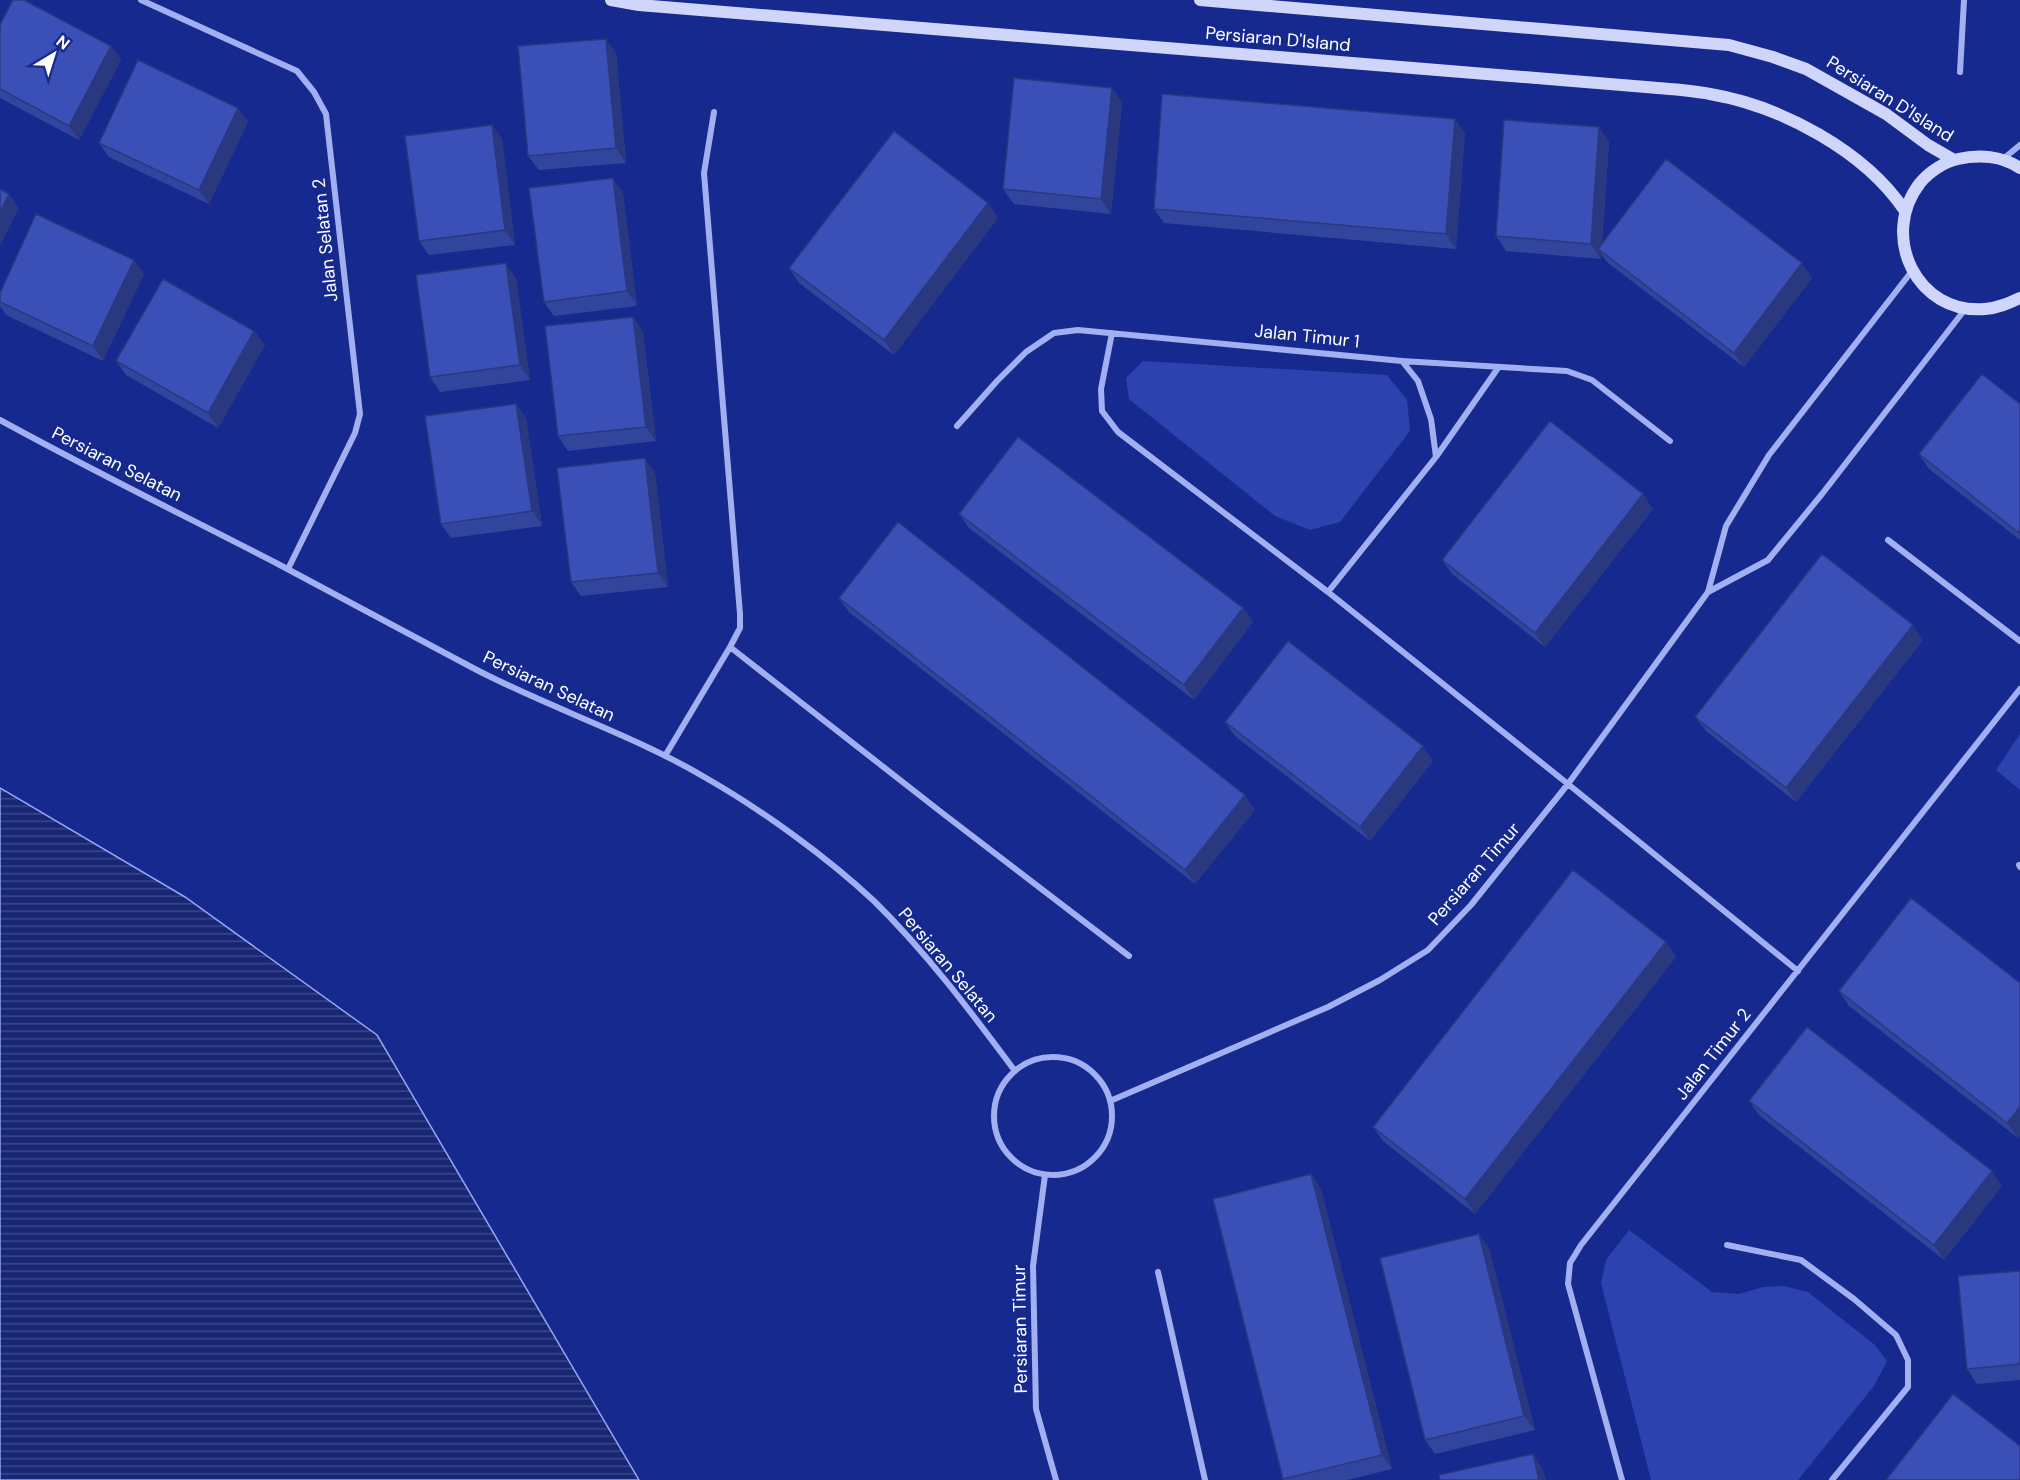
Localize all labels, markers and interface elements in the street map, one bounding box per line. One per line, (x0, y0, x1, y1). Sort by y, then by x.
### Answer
street label: Persiaran D'Island (1205, 21, 1351, 57)
north arrow (24, 24, 84, 84)
text: N (52, 31, 74, 54)
street label: Persiaran D'Island (1822, 50, 1958, 148)
street label: Jalan Selatan 2 (307, 177, 343, 303)
street label: Jalan Timur 1 (1253, 319, 1361, 353)
street label: Persiaran Selatan (48, 421, 186, 507)
street label: Persiaran Selatan (479, 645, 619, 727)
street label: Persiaran Timur (1423, 817, 1526, 931)
street label: Persiaran Selatan (893, 903, 1003, 1027)
street label: Jalan Timur 2 (1670, 1003, 1756, 1105)
street label: Persiaran Timur (1007, 1264, 1033, 1394)

